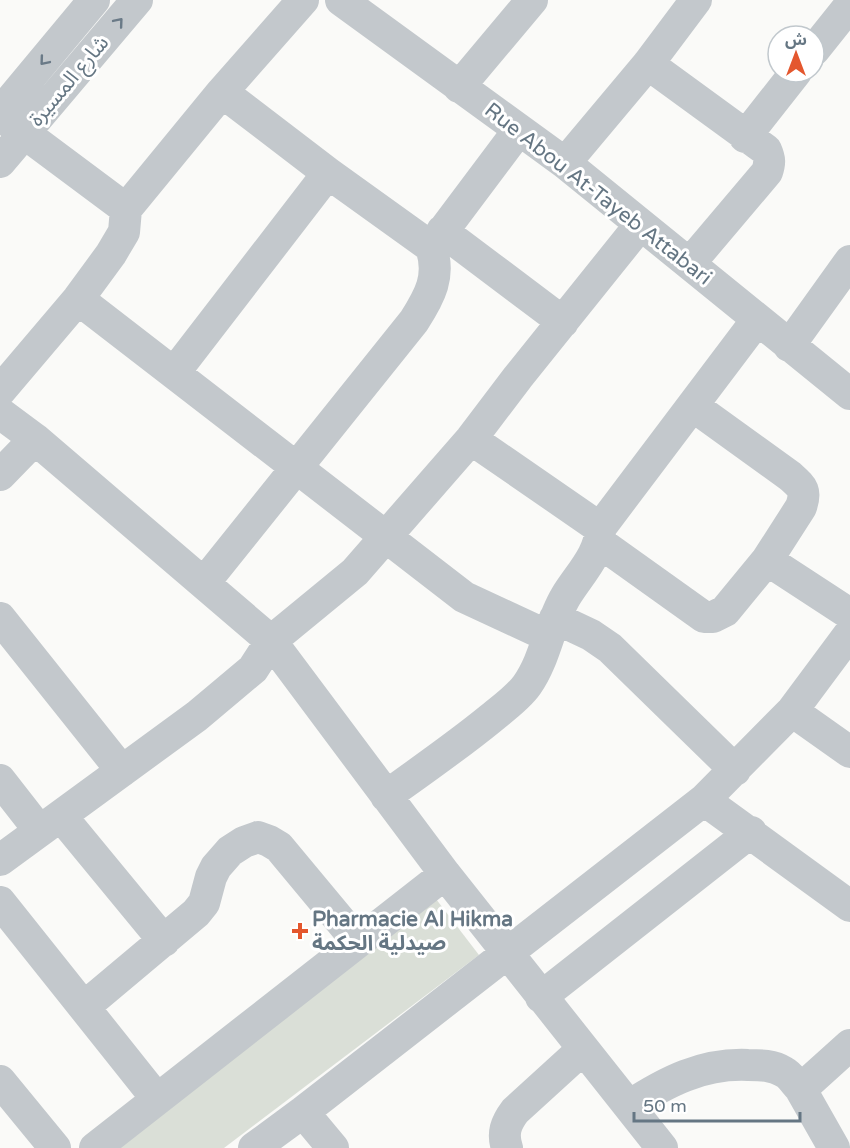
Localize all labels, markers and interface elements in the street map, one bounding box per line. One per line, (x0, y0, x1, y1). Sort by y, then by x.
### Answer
one-way arrow (112, 17, 123, 28)
north arrow (766, 24, 826, 84)
text: ش (785, 30, 807, 50)
street label: شارع المسيرة (24, 31, 116, 133)
one-way arrow (40, 54, 51, 65)
street label: Rue Abou At-Tayeb Attabari (480, 98, 716, 290)
place label: Pharmacie Al Hikma صيدلية الحكمة (312, 907, 513, 956)
marker: Pharmacie Al Hikma صيدلية الحكمة (293, 924, 307, 938)
scale bar (634, 1085, 800, 1123)
text: 50 m (643, 1095, 687, 1117)

